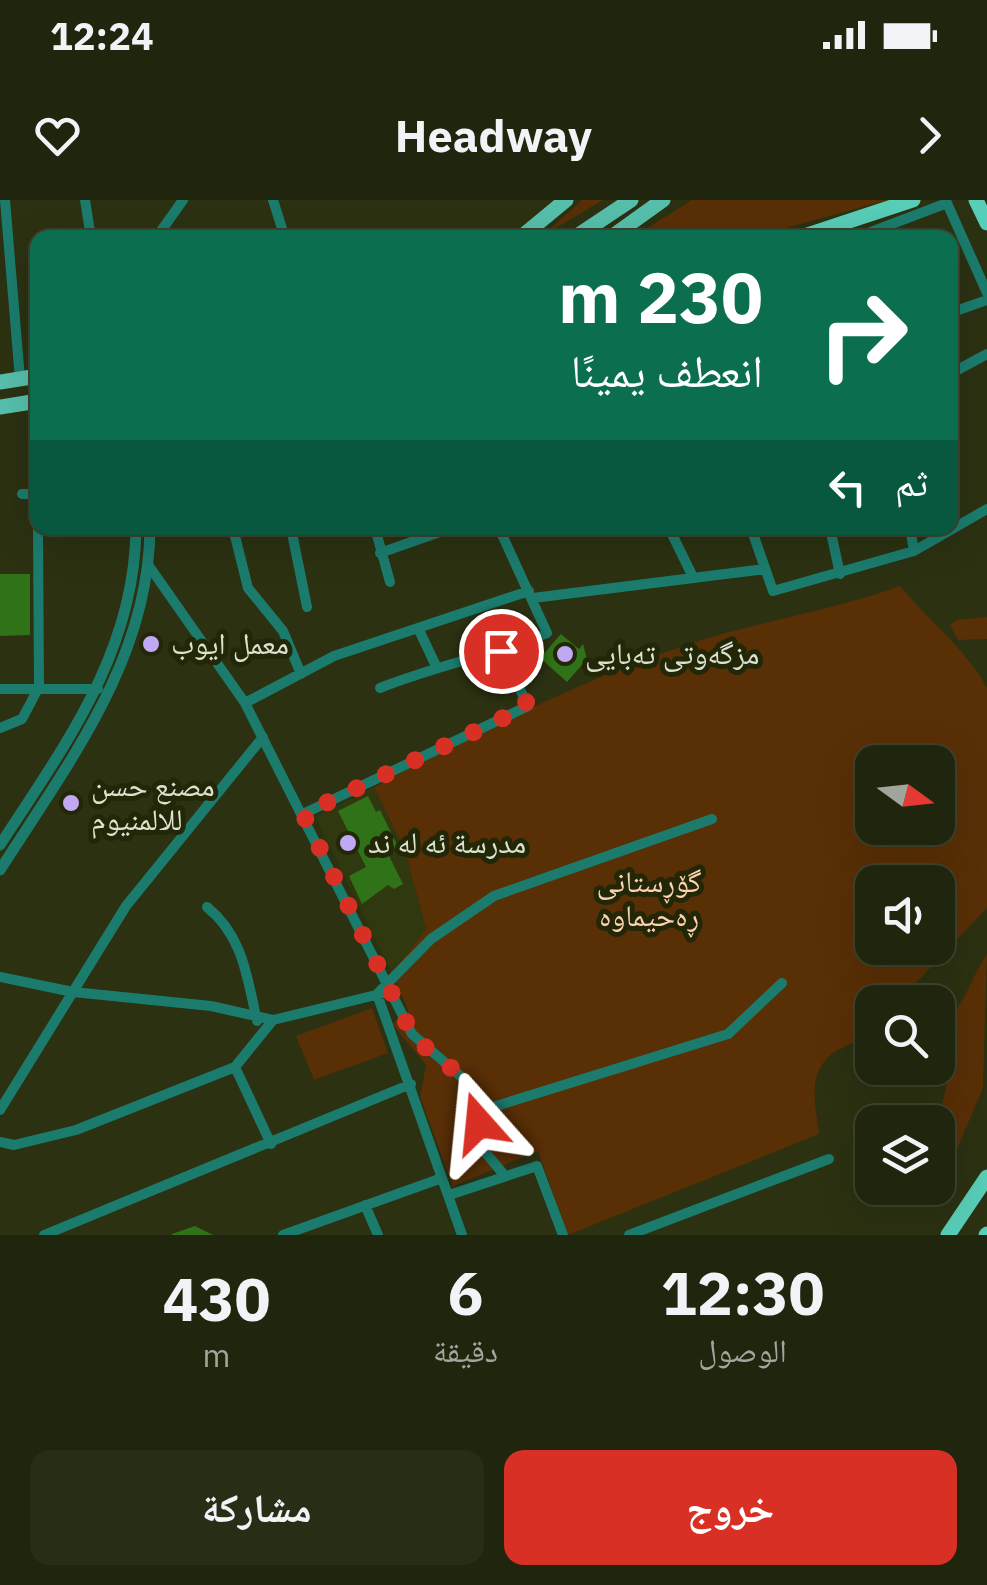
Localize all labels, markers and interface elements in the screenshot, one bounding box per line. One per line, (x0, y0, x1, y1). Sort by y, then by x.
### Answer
text: 12:24 (50, 11, 154, 60)
text: Headway (395, 106, 592, 164)
icon: heart (30, 108, 85, 163)
icon: forward (902, 108, 957, 163)
text: 230 m (558, 251, 763, 342)
icon: right (798, 270, 928, 400)
text: انعطف يمينًا (571, 341, 763, 399)
text: ثم (895, 457, 928, 506)
icon: left (820, 460, 875, 515)
pin (459, 609, 544, 694)
place label: معمل ايوب (171, 623, 289, 662)
icon: arrive (474, 624, 529, 679)
marker: معمل ايوب (140, 633, 162, 655)
place label: مزگەوتی تەبایی (585, 633, 759, 672)
marker: مزگەوتی تەبایی (554, 643, 576, 665)
north arrow (855, 745, 955, 845)
map controls (855, 745, 955, 1205)
place label: مصنع حسن للالمنيوم (91, 765, 215, 839)
marker: مصنع حسن للالمنيوم (60, 792, 82, 814)
place label: مدرسة ئه له ند (368, 822, 526, 861)
marker: مدرسة ئه له ند (337, 832, 359, 854)
park label: گۆڕستانی ڕەحیماوە (596, 861, 702, 938)
button: sound (855, 865, 955, 965)
button: search (855, 985, 955, 1085)
position arrow (427, 1071, 531, 1175)
button: layers (855, 1105, 955, 1205)
text: 6 (448, 1253, 484, 1332)
text: 12:30 (661, 1253, 824, 1332)
text: 430 (163, 1259, 271, 1338)
text: دقيقة (433, 1329, 498, 1371)
text: الوصول (698, 1329, 787, 1371)
text: m (203, 1334, 231, 1376)
button: مشاركة (30, 1450, 484, 1565)
button: خروج (504, 1450, 957, 1565)

